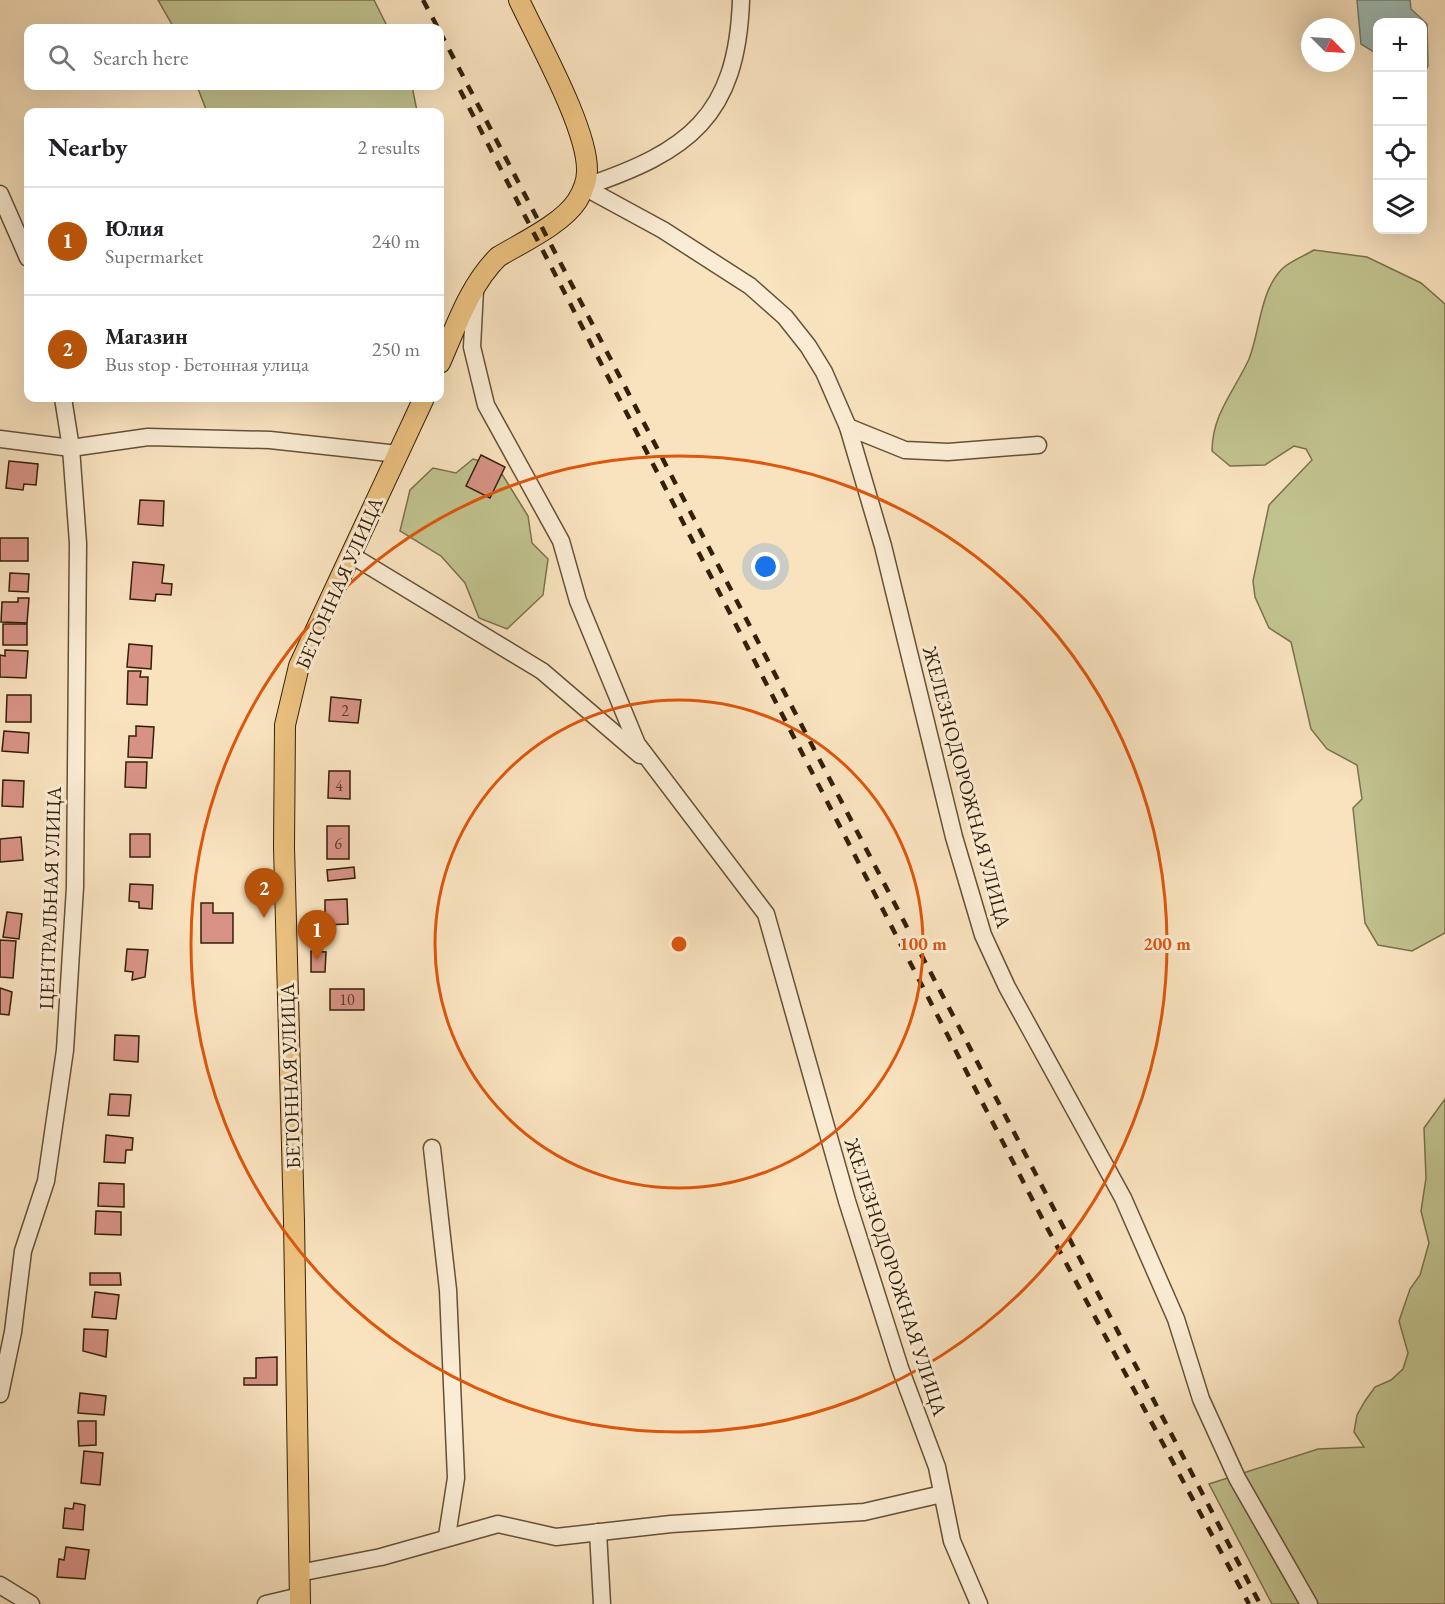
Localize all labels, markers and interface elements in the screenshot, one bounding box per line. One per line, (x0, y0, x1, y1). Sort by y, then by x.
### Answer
north arrow (1301, 18, 1355, 72)
map controls (1373, 18, 1427, 234)
button: + (1373, 18, 1427, 72)
search box (24, 24, 444, 90)
icon: search (45, 41, 78, 74)
text: Search here (93, 43, 188, 72)
button: − (1373, 72, 1427, 126)
button: locate (1373, 126, 1427, 180)
text: Nearby (48, 130, 128, 164)
text: 2 results (357, 134, 420, 160)
button: layers (1373, 180, 1427, 234)
text: Юлия (105, 214, 164, 243)
text: 1 (62, 228, 73, 254)
text: 240 m (372, 228, 420, 254)
text: Supermarket (105, 243, 203, 269)
text: Магазин (105, 322, 188, 351)
text: 2 (62, 336, 73, 362)
text: 250 m (372, 336, 420, 362)
text: Bus stop · Бетонная улица (105, 351, 309, 377)
street label: БЕТОННАЯ УЛИЦА (289, 493, 389, 673)
your location (751, 552, 780, 581)
street label: ЖЕЛЕЗНОДОРОЖНАЯ УЛИЦА (917, 642, 1017, 931)
house number: 2 (341, 700, 349, 721)
house number: 4 (335, 775, 343, 796)
street label: ЦЕНТРАЛЬНАЯ УЛИЦА (33, 786, 67, 1010)
house number: 6 (334, 833, 342, 854)
pin: 2 (244, 868, 284, 918)
pin: 1 (298, 910, 336, 960)
text: 100 m (899, 932, 947, 955)
text: 200 m (1143, 932, 1191, 955)
centre of rings (669, 934, 689, 954)
street label: БЕТОННАЯ УЛИЦА (274, 982, 306, 1169)
house number: 10 (339, 989, 355, 1010)
street label: ЖЕЛЕЗНОДОРОЖНАЯ УЛИЦА (838, 1134, 953, 1419)

